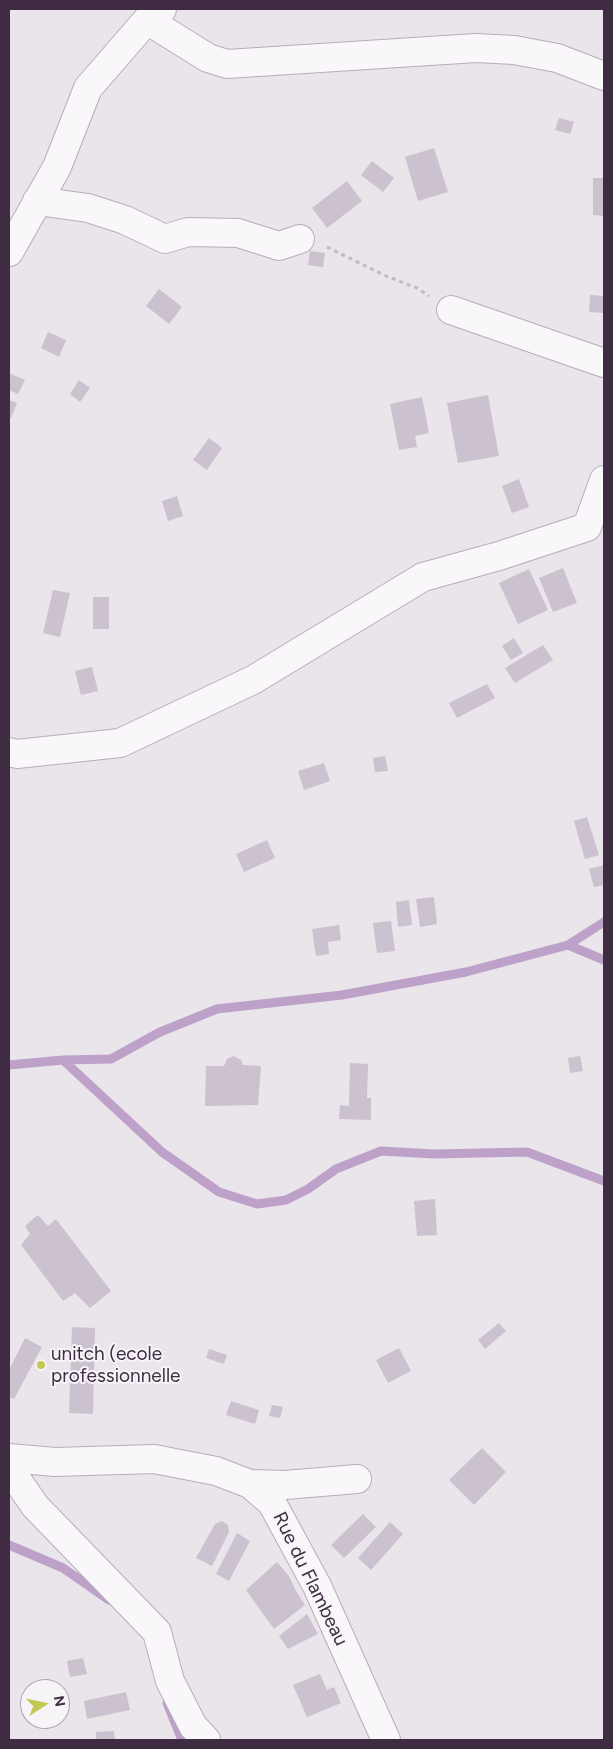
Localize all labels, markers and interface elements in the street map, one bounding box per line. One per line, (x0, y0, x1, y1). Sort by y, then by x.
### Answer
place label: unitch (ecole professionnelle (51, 1343, 180, 1387)
marker: unitch (ecole professionnelle (35, 1359, 47, 1371)
street label: Rue du Flambeau (268, 1508, 352, 1650)
north arrow (20, 1679, 70, 1729)
text: N (50, 1694, 69, 1708)

